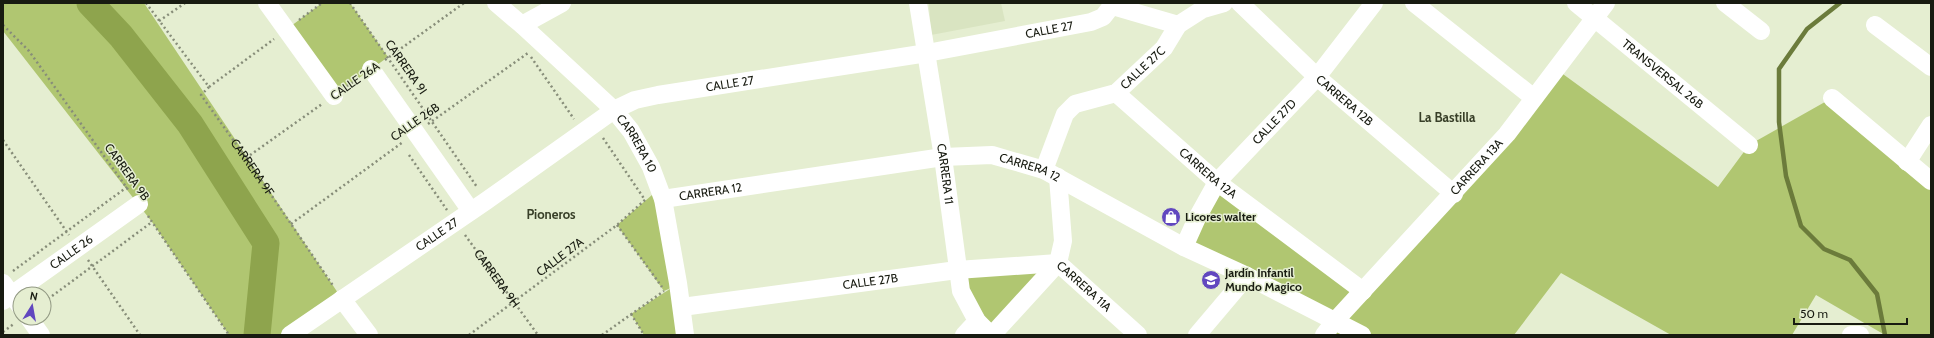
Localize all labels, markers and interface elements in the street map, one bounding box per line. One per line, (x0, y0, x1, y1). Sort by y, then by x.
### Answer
street label: CALLE 27 (1024, 18, 1074, 41)
street label: TRANSVERSAL 26B (1619, 36, 1707, 112)
street label: CARRERA 9I (382, 37, 431, 97)
street label: CALLE 27C (1117, 43, 1168, 92)
street label: CALLE 26A (327, 58, 383, 103)
street label: CARRERA 12B (1313, 71, 1377, 129)
street label: CALLE 27 (705, 72, 755, 94)
street label: CALLE 27D (1249, 95, 1299, 147)
street label: CALLE 26B (387, 99, 442, 144)
district label: La Bastilla (1419, 109, 1476, 125)
street label: CARRERA 10 (614, 111, 660, 174)
street label: CARRERA 9F (228, 135, 278, 199)
street label: CARRERA 13A (1447, 135, 1506, 198)
street label: CARRERA 9B (102, 140, 153, 203)
street label: CARRERA 11 (934, 142, 957, 205)
street label: CARRERA 12A (1176, 144, 1241, 202)
street label: CARRERA 12 (998, 150, 1063, 185)
street label: CARRERA 12 (678, 179, 743, 204)
district label: Pioneros (526, 206, 576, 222)
shop icon: Licores walter (1160, 206, 1182, 228)
place label: Licores walter (1185, 209, 1256, 224)
street label: CALLE 27 (412, 214, 461, 254)
street label: CALLE 26 (47, 231, 96, 272)
street label: CALLE 27A (533, 234, 587, 279)
street label: CARRERA 9H (471, 246, 524, 310)
street label: CARRERA 11A (1054, 258, 1115, 315)
place label: Jardín Infantil Mundo Magico (1224, 265, 1302, 294)
school or university icon: Jardín Infantil Mundo Magico (1200, 269, 1222, 291)
street label: CALLE 27B (842, 270, 899, 292)
north arrow (12, 286, 52, 326)
text: N (29, 289, 39, 304)
scale bar (1794, 300, 1907, 326)
text: 50 m (1800, 306, 1828, 321)

